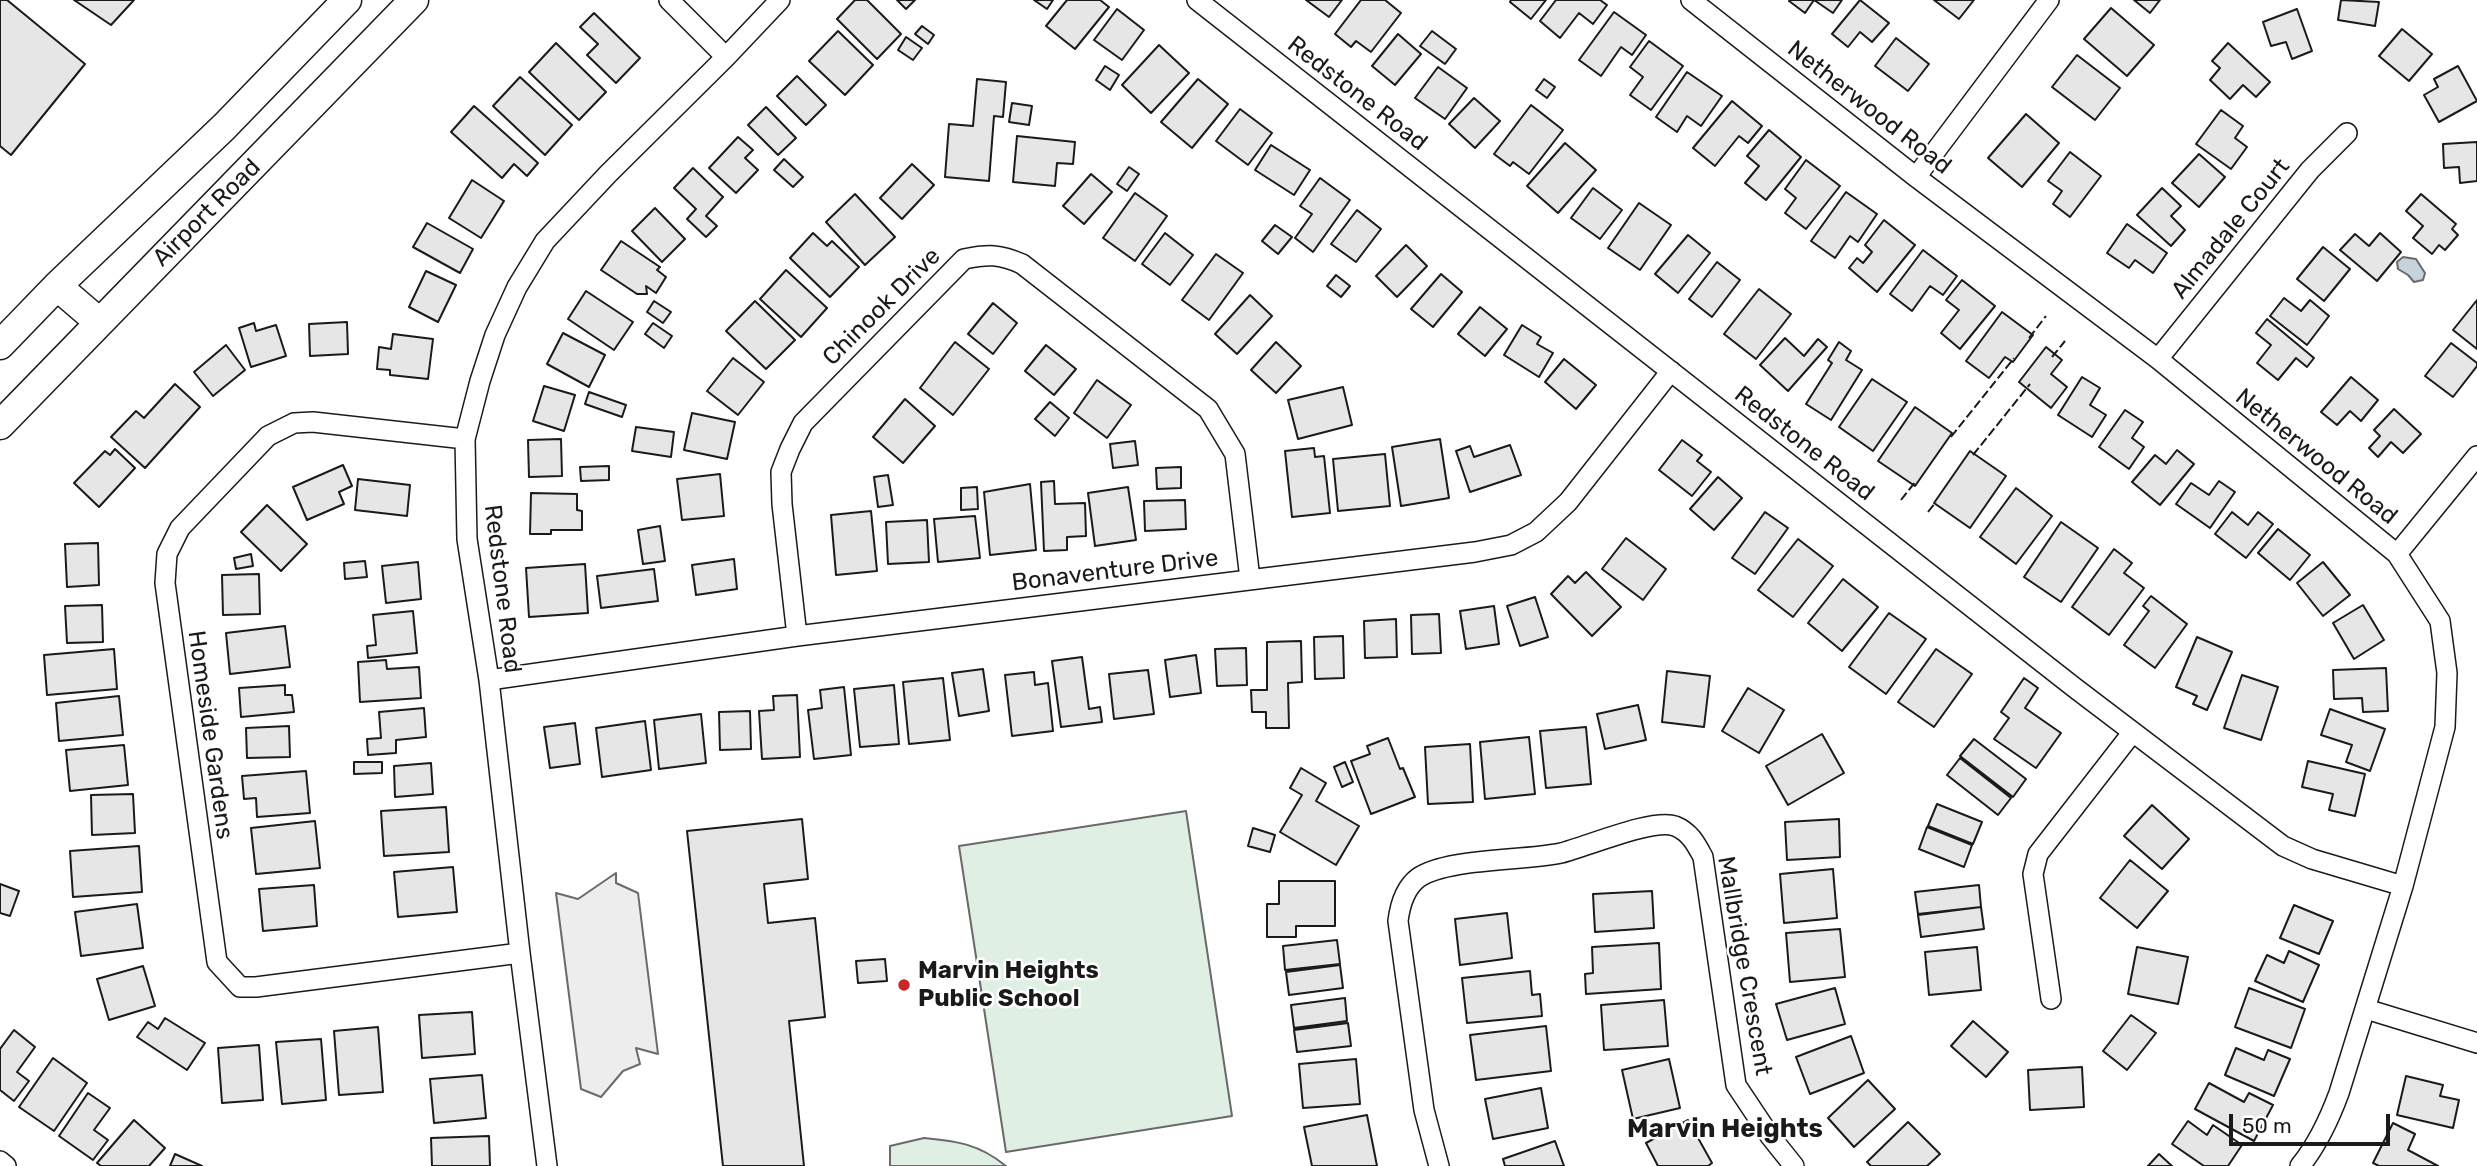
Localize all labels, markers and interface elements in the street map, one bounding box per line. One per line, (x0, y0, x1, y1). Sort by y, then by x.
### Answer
street label: Redstone Road (1281, 31, 1433, 157)
street label: Netherwood Road (1781, 35, 1957, 181)
street label: Airport Road (147, 153, 267, 273)
street label: Almadale Court (2166, 153, 2296, 305)
street label: Chinook Drive (817, 242, 947, 372)
street label: Redstone Road (1728, 381, 1880, 507)
street label: Netherwood Road (2229, 383, 2403, 531)
street label: Redstone Road (477, 503, 527, 675)
street label: Bonaventure Drive (1010, 544, 1220, 598)
street label: Homeside Gardens (181, 629, 239, 841)
street label: Mallbridge Crescent (1711, 854, 1777, 1078)
place label: Marvin Heights Public School (918, 957, 1099, 1013)
marker: Marvin Heights Public School (896, 977, 912, 993)
scale bar (2232, 1100, 2393, 1144)
district label: Marvin Heights (1627, 1113, 1823, 1145)
text: 50 m (2242, 1113, 2292, 1138)

